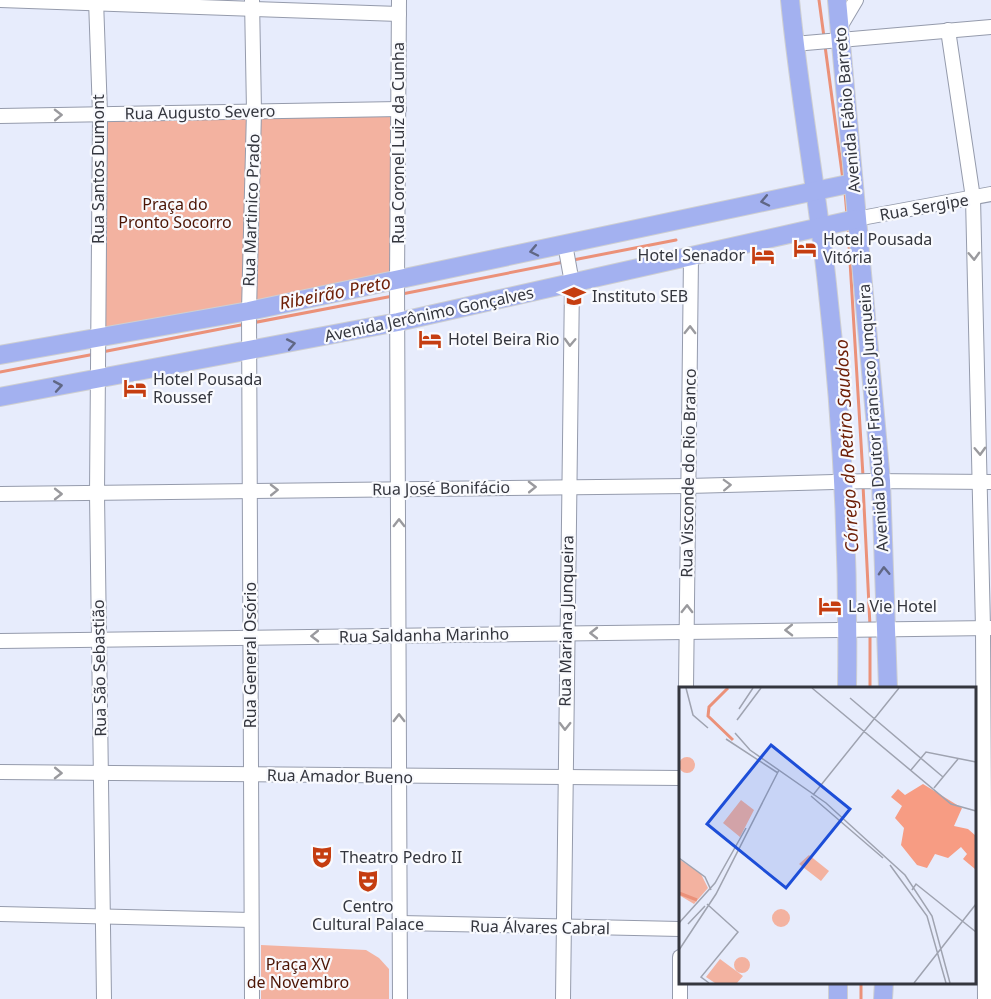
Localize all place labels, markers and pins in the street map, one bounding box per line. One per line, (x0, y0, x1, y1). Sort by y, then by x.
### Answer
place label: Hotel Pousada Vitória (823, 228, 932, 268)
hotel icon: Hotel Pousada Vitória (792, 235, 818, 261)
hotel icon: Hotel Senador (750, 242, 776, 268)
place label: Hotel Senador (638, 244, 745, 266)
school or university icon: Instituto SEB (561, 283, 587, 309)
place label: Instituto SEB (592, 285, 688, 307)
hotel icon: Hotel Beira Rio (417, 326, 443, 352)
place label: Hotel Beira Rio (448, 328, 559, 350)
place label: Hotel Pousada Roussef (153, 368, 262, 408)
hotel icon: Hotel Pousada Roussef (122, 375, 148, 401)
hotel icon: La Vie Hotel (817, 593, 843, 619)
place label: La Vie Hotel (848, 595, 937, 617)
theatre icon: Theatro Pedro II (309, 844, 335, 870)
place label: Theatro Pedro II (340, 846, 462, 868)
theatre icon: Centro Cultural Palace (355, 868, 381, 894)
place label: Centro Cultural Palace (312, 895, 424, 935)

